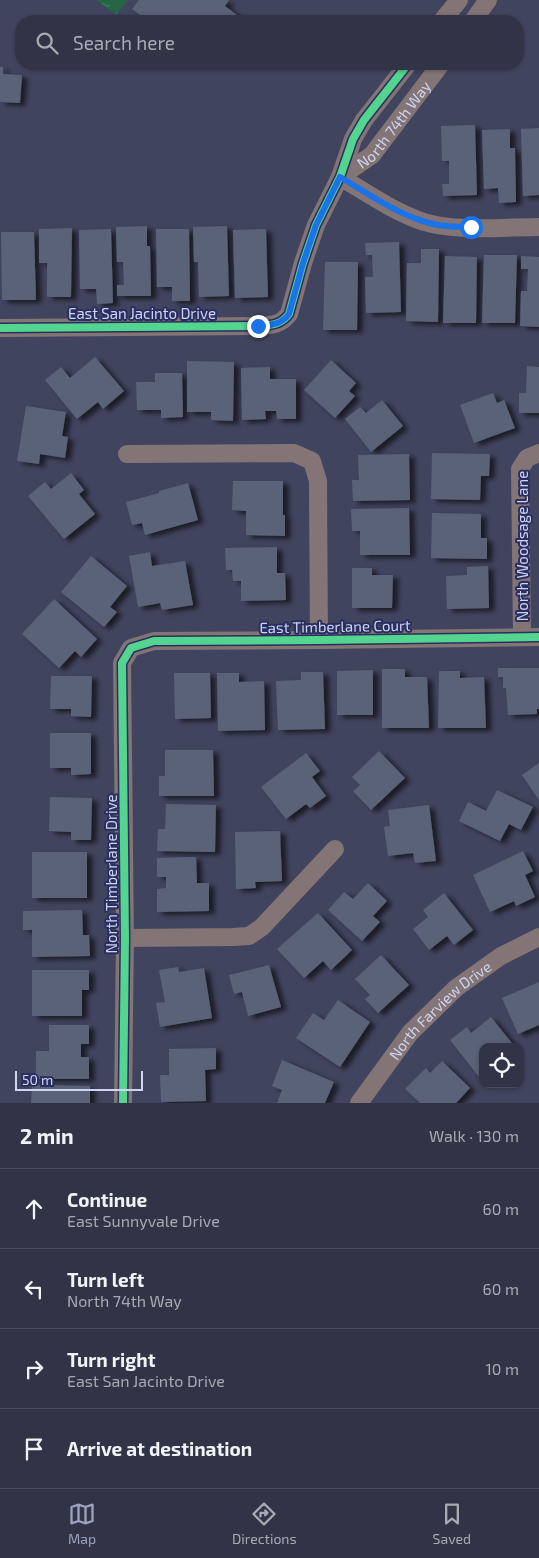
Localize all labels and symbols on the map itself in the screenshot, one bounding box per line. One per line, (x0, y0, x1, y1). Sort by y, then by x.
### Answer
street label: North 74th Way (353, 77, 434, 172)
route start (460, 216, 483, 239)
street label: East San Jacinto Drive (68, 304, 216, 322)
route end (247, 315, 270, 338)
street label: North Woodsage Lane (513, 471, 531, 621)
street label: East Timberlane Court (259, 616, 411, 636)
street label: North Timberlane Drive (102, 794, 120, 954)
street label: North Farview Drive (385, 957, 495, 1063)
scale bar (15, 1068, 142, 1091)

